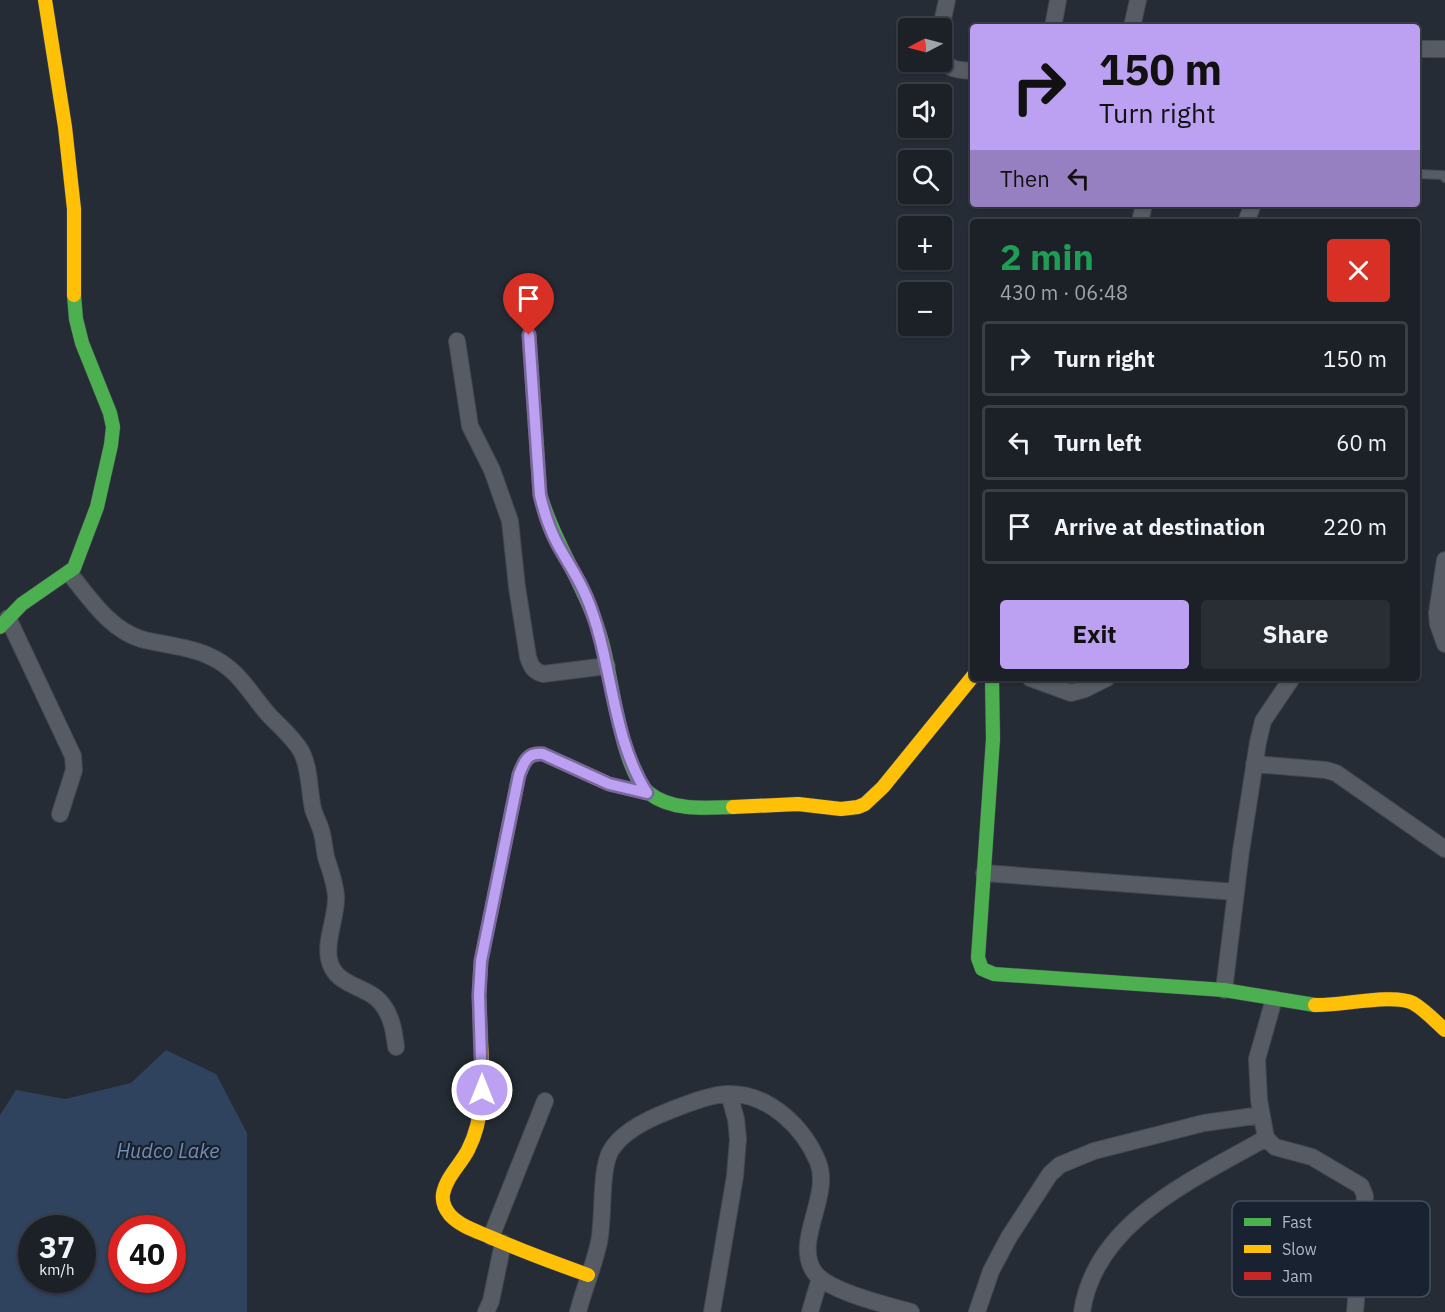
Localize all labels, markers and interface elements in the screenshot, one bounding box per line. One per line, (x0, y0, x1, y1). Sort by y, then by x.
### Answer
north arrow (898, 18, 952, 72)
map controls (898, 18, 952, 336)
text: 150 m (1099, 42, 1222, 97)
icon: right (1000, 48, 1078, 126)
button: sound (898, 84, 952, 138)
text: Turn right (1099, 95, 1216, 130)
button: search (898, 150, 952, 204)
icon: left (1062, 162, 1095, 195)
text: Then (1000, 164, 1050, 193)
button: + (898, 216, 952, 270)
text: 2 min (1000, 233, 1094, 280)
button: close (1327, 239, 1390, 302)
pin (503, 273, 554, 335)
text: 430 m · 06:48 (1000, 279, 1128, 306)
icon: arrive (512, 282, 545, 315)
button: − (898, 282, 952, 336)
icon: right (1003, 342, 1036, 375)
text: Turn right (1054, 344, 1155, 373)
text: 150 m (1323, 344, 1387, 373)
icon: left (1003, 426, 1036, 459)
text: Turn left (1054, 428, 1142, 457)
text: 60 m (1336, 428, 1387, 457)
icon: arrive (1003, 510, 1036, 543)
text: Arrive at destination (1054, 512, 1265, 541)
text: 220 m (1323, 512, 1387, 541)
button: Exit (1000, 600, 1189, 669)
button: Share (1201, 600, 1390, 669)
position arrow (450, 1058, 514, 1122)
water label: Hudco Lake (116, 1137, 220, 1164)
legend (1232, 1201, 1430, 1297)
text: Fast (1282, 1212, 1312, 1232)
speed limit sign: 40 (108, 1215, 186, 1293)
text: 37 (39, 1227, 75, 1266)
text: Slow (1282, 1239, 1317, 1259)
text: km/h (39, 1260, 75, 1279)
text: Jam (1282, 1266, 1313, 1286)

